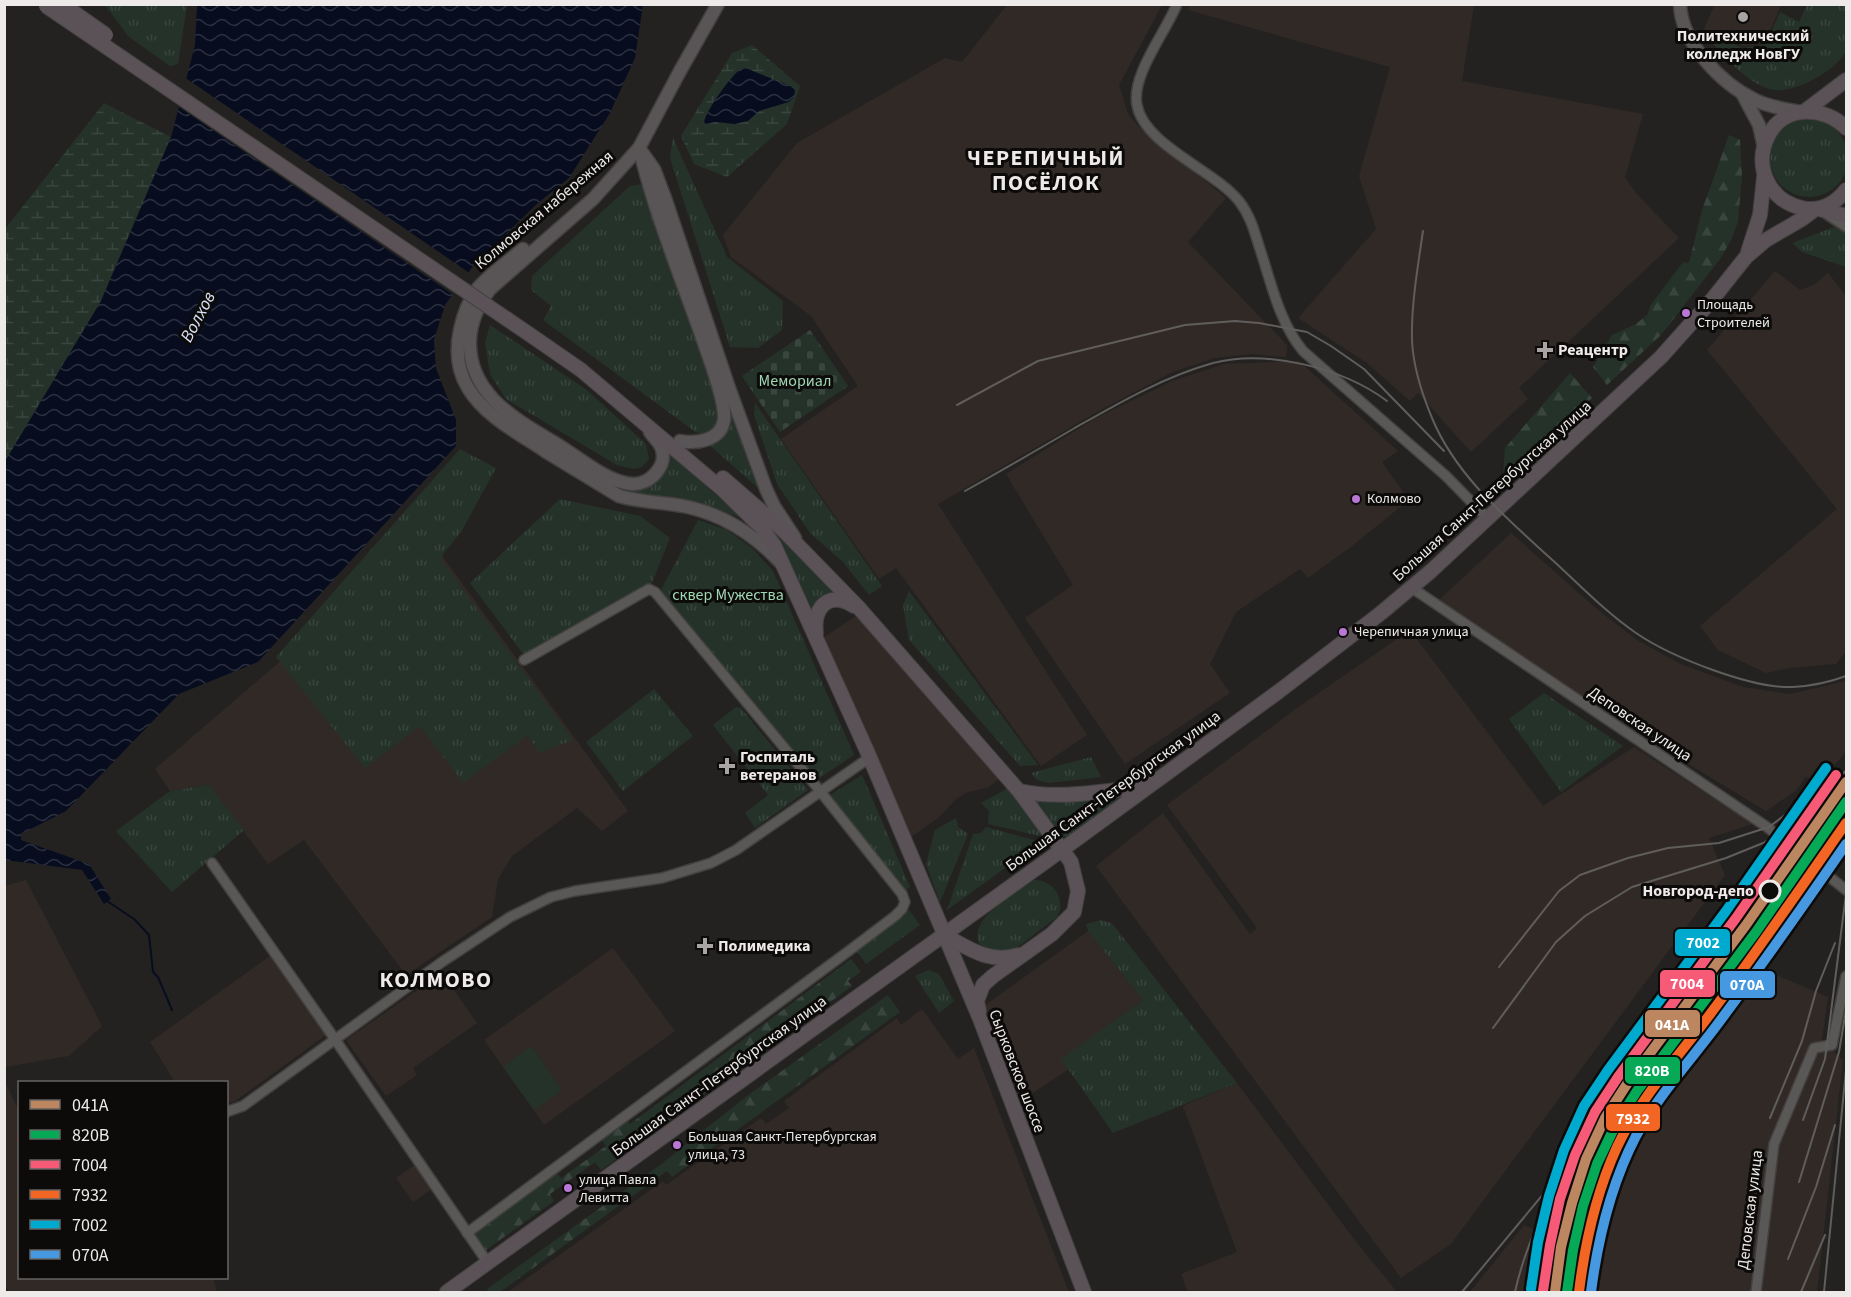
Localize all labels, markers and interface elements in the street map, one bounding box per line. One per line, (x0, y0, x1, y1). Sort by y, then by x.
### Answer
marker: Политехнический колледж НовГУ (1736, 10, 1750, 24)
place label: Политехнический колледж НовГУ (1677, 25, 1809, 65)
district label: ЧЕРЕПИЧНЫЙ ПОСЁЛОК (967, 142, 1125, 199)
street label: Колмовская набережная (470, 145, 618, 275)
water label: Волхов (174, 287, 222, 347)
place label: Площадь Строителей (1697, 295, 1770, 333)
marker: Площадь Строителей (1680, 307, 1692, 319)
place label: Реацентр (1558, 339, 1628, 361)
marker: Реацентр (1536, 341, 1554, 359)
park label: Мемориал (759, 370, 831, 392)
street label: Большая Санкт-Петербургская улица (1388, 396, 1596, 586)
place label: Колмово (1367, 489, 1421, 509)
marker: Колмово (1350, 493, 1362, 505)
park label: сквер Мужества (672, 584, 784, 606)
place label: Черепичная улица (1354, 622, 1468, 642)
marker: Черепичная улица (1337, 626, 1349, 638)
street label: Деповская улица (1584, 681, 1696, 767)
street label: Большая Санкт-Петербургская улица (1001, 705, 1225, 877)
place label: Госпиталь ветеранов (740, 746, 817, 786)
marker: Госпиталь ветеранов (718, 757, 736, 775)
place label: Новгород-депо (1643, 880, 1754, 902)
marker: Новгород-депо (1759, 880, 1781, 902)
line badge: 7002 (1674, 928, 1731, 957)
text: 7002 (1686, 932, 1720, 954)
place label: Полимедика (718, 935, 811, 957)
marker: Полимедика (696, 937, 714, 955)
district label: КОЛМОВО (379, 964, 493, 996)
line badge: 7004 (1659, 969, 1716, 998)
line badge: 070А (1719, 970, 1776, 999)
text: 7004 (1670, 973, 1704, 995)
text: 070А (1730, 974, 1765, 996)
street label: Большая Санкт-Петербургская улица (607, 990, 831, 1162)
street label: Сырковское шоссе (983, 1006, 1051, 1136)
line badge: 041А (1644, 1009, 1701, 1038)
text: 041А (1655, 1014, 1690, 1036)
line badge: 820В (1624, 1056, 1681, 1085)
text: 820В (1634, 1060, 1670, 1082)
legend (18, 1081, 228, 1279)
text: 041А (72, 1093, 109, 1118)
line badge: 7932 (1605, 1103, 1661, 1132)
text: 7932 (1616, 1108, 1650, 1130)
text: 820В (72, 1123, 109, 1148)
place label: Большая Санкт-Петербургская улица, 73 (688, 1127, 877, 1165)
marker: Большая Санкт-Петербургская улица, 73 (671, 1139, 683, 1151)
street label: Деповская улица (1732, 1149, 1768, 1271)
text: 7004 (72, 1153, 108, 1178)
place label: улица Павла Левитта (579, 1170, 656, 1208)
marker: улица Павла Левитта (562, 1182, 574, 1194)
text: 7932 (72, 1183, 108, 1208)
text: 7002 (72, 1213, 108, 1238)
text: 070А (72, 1243, 109, 1268)

